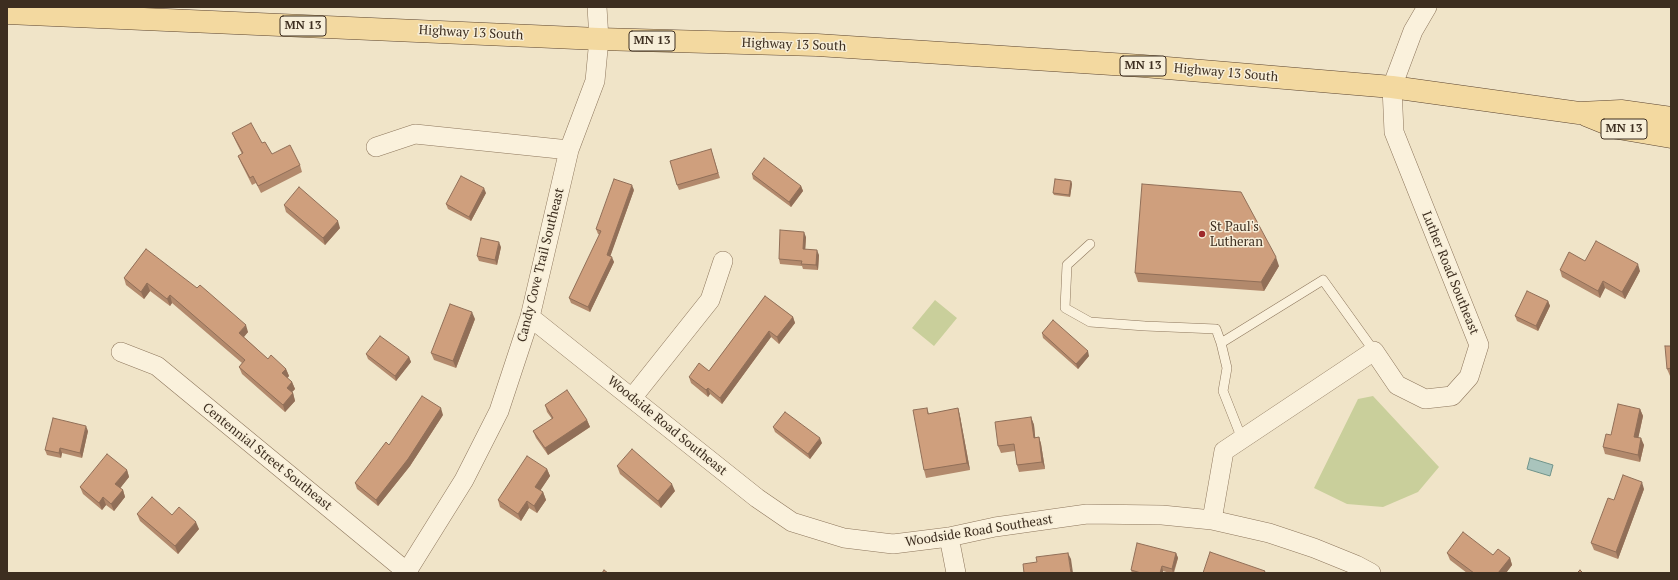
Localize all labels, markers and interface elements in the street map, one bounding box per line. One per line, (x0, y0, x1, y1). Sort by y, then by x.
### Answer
road number: MN 13 (280, 16, 326, 36)
street label: Highway 13 South (418, 22, 524, 44)
road number: MN 13 (629, 31, 675, 51)
street label: Highway 13 South (741, 35, 847, 55)
road number: MN 13 (1120, 56, 1166, 76)
street label: Highway 13 South (1173, 61, 1279, 85)
road number: MN 13 (1601, 119, 1647, 139)
street label: Candy Cove Trail Southeast (514, 186, 568, 344)
street label: Luther Road Southeast (1418, 209, 1482, 337)
place label: St Paul's Lutheran (1210, 219, 1263, 250)
marker: St Paul's Lutheran (1197, 229, 1207, 239)
street label: Woodside Road Southeast (604, 373, 730, 479)
street label: Centennial Street Southeast (199, 400, 335, 514)
street label: Woodside Road Southeast (904, 512, 1054, 550)

